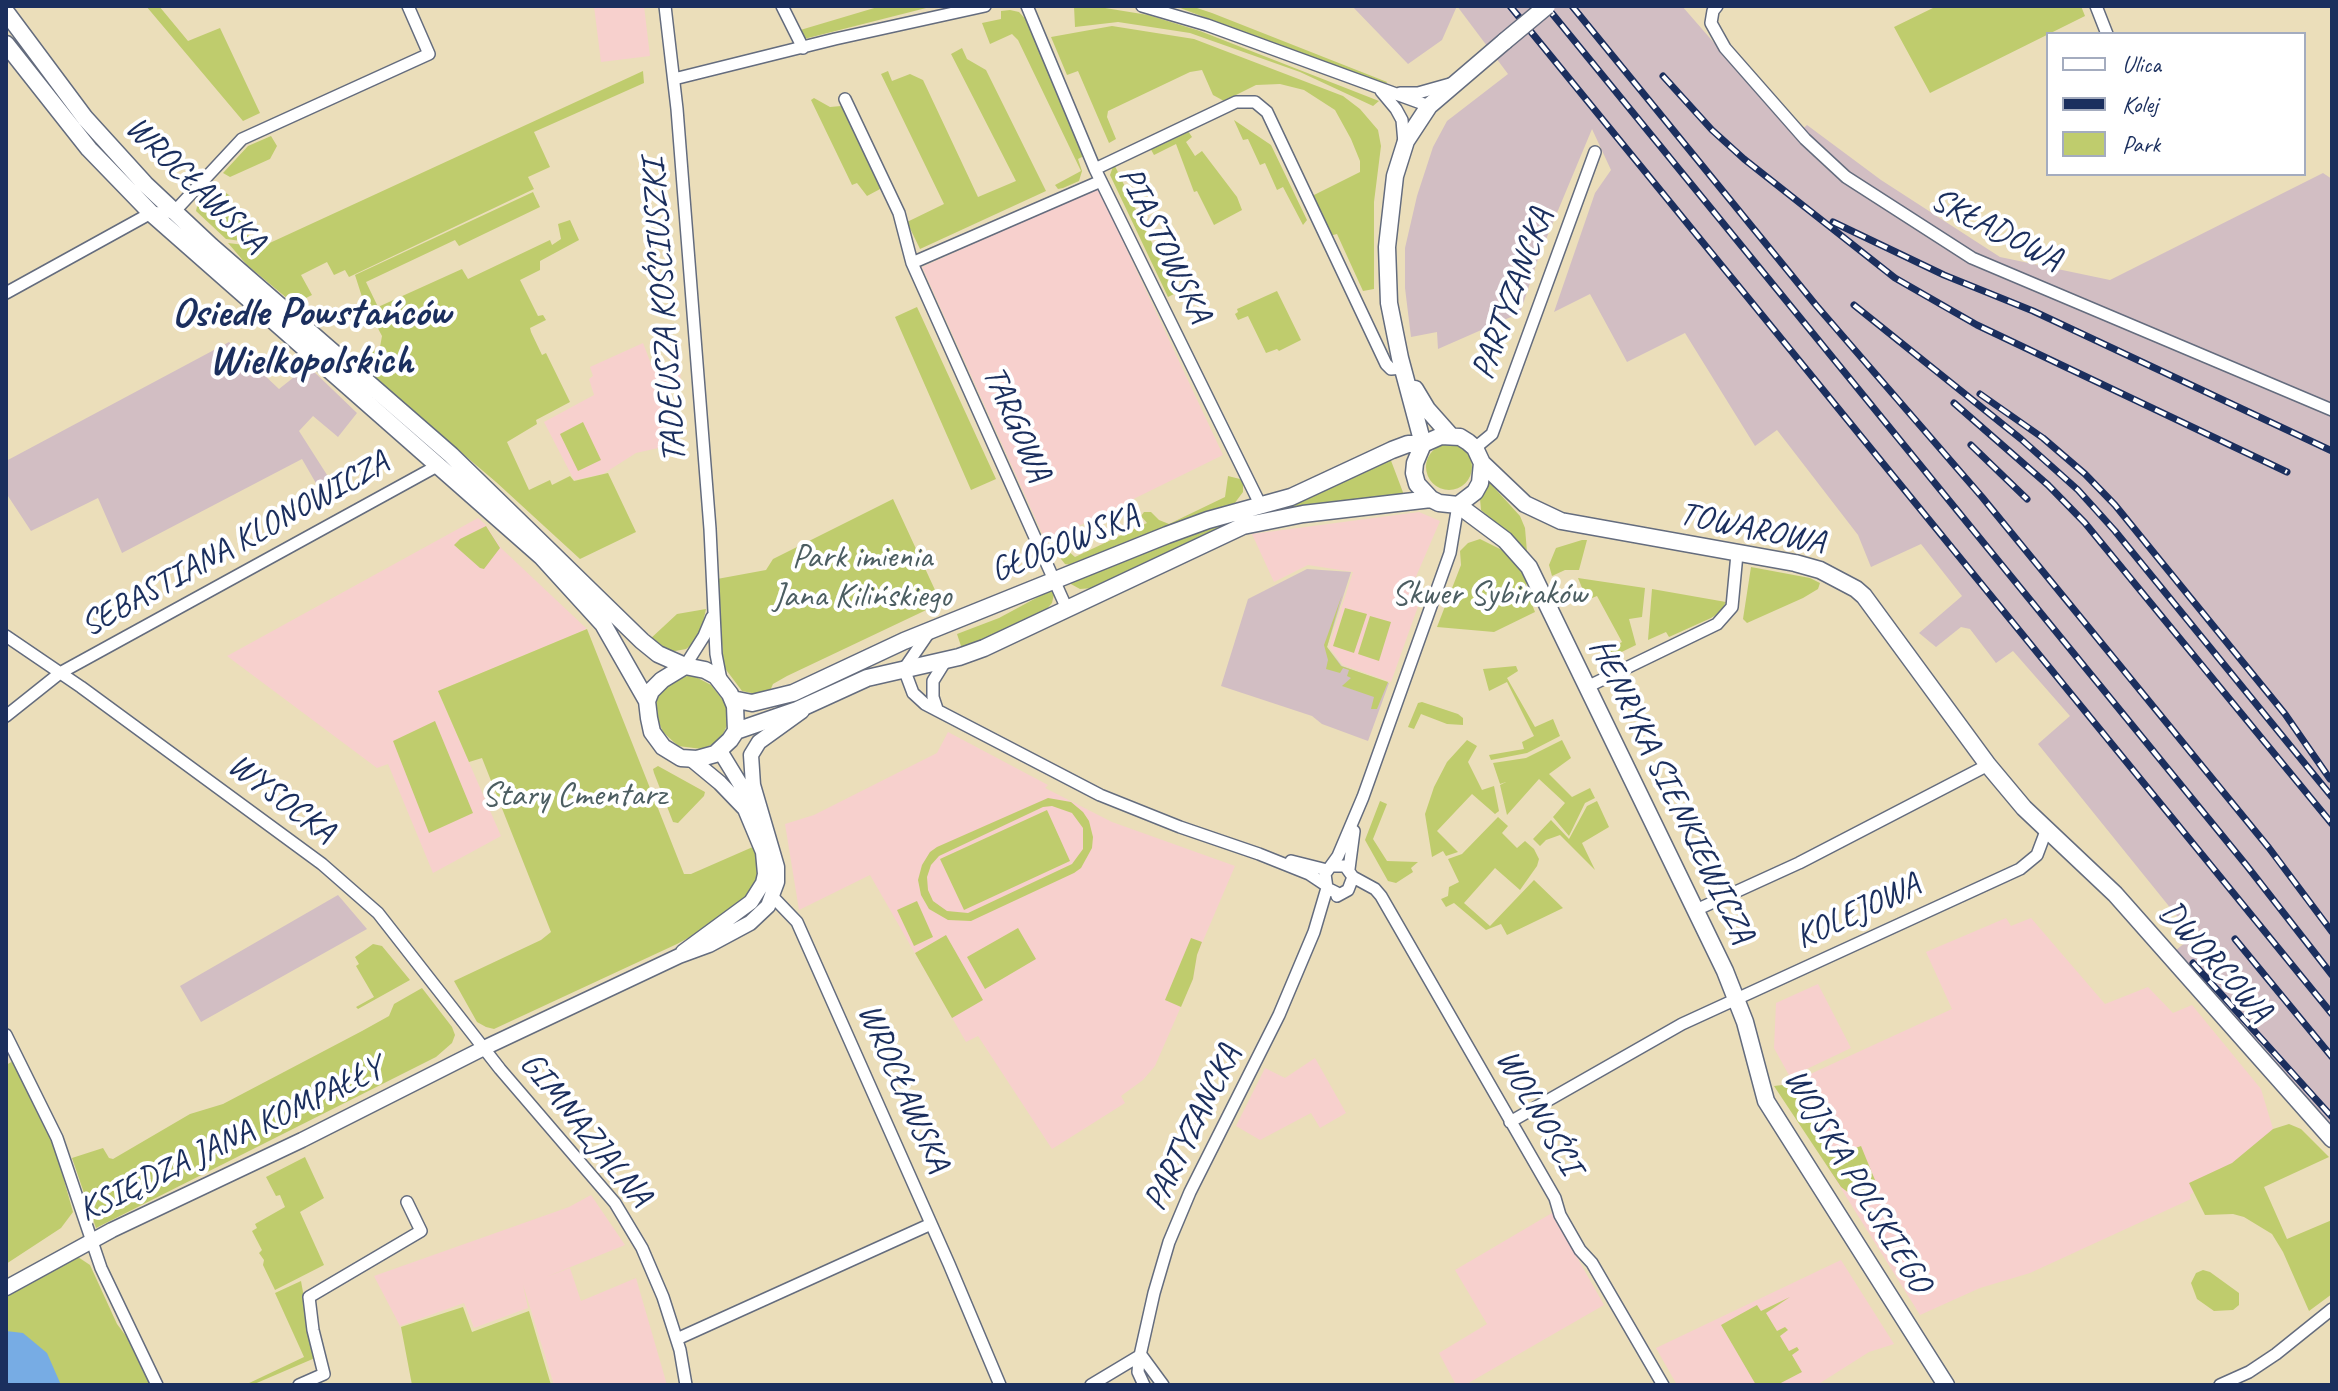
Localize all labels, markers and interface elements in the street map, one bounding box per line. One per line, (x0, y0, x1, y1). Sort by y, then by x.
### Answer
legend (2046, 32, 2306, 176)
text: Ulica (2122, 49, 2161, 79)
text: Kolej (2122, 89, 2158, 119)
street label: WROCŁAWSKA (116, 108, 274, 262)
text: Park (2122, 129, 2160, 159)
street label: TADEUSZA KOŚCIUSZKI (634, 158, 696, 464)
street label: PIASTOWSKA (1109, 160, 1219, 330)
street label: SKŁADOWA (1924, 180, 2068, 280)
street label: PARTYZANCKA (1463, 203, 1563, 385)
district label: Osiedle Powstańców Wielkopolskich (172, 289, 450, 388)
street label: TARGOWA (973, 360, 1059, 488)
street label: SEBASTIANA KLONOWICZA (74, 443, 396, 647)
street label: TOWAROWA (1676, 494, 1828, 564)
street label: GŁOGOWSKA (985, 496, 1145, 592)
park label: Park imienia Jana Kilińskiego (773, 538, 951, 618)
park label: Skwer Sybiraków (1392, 575, 1586, 615)
street label: HENRYKA SIENKIEWICZA (1579, 632, 1763, 950)
street label: WYSOCKA (219, 745, 343, 853)
park label: Stary Cmentarz (482, 776, 666, 816)
street label: KOLEJOWA (1789, 865, 1927, 959)
street label: DWORCOWA (2150, 893, 2280, 1031)
street label: WROCŁAWSKA (848, 998, 958, 1178)
street label: PARTYZANCKA (1136, 1039, 1250, 1217)
street label: WOLNOŚCI (1486, 1042, 1590, 1182)
street label: GIMNAZJALNA (510, 1045, 660, 1215)
street label: KSIĘDZA JANA KOMPAŁŁY (72, 1049, 390, 1231)
street label: WOJSKA POLSKIEGO (1774, 1062, 1940, 1300)

